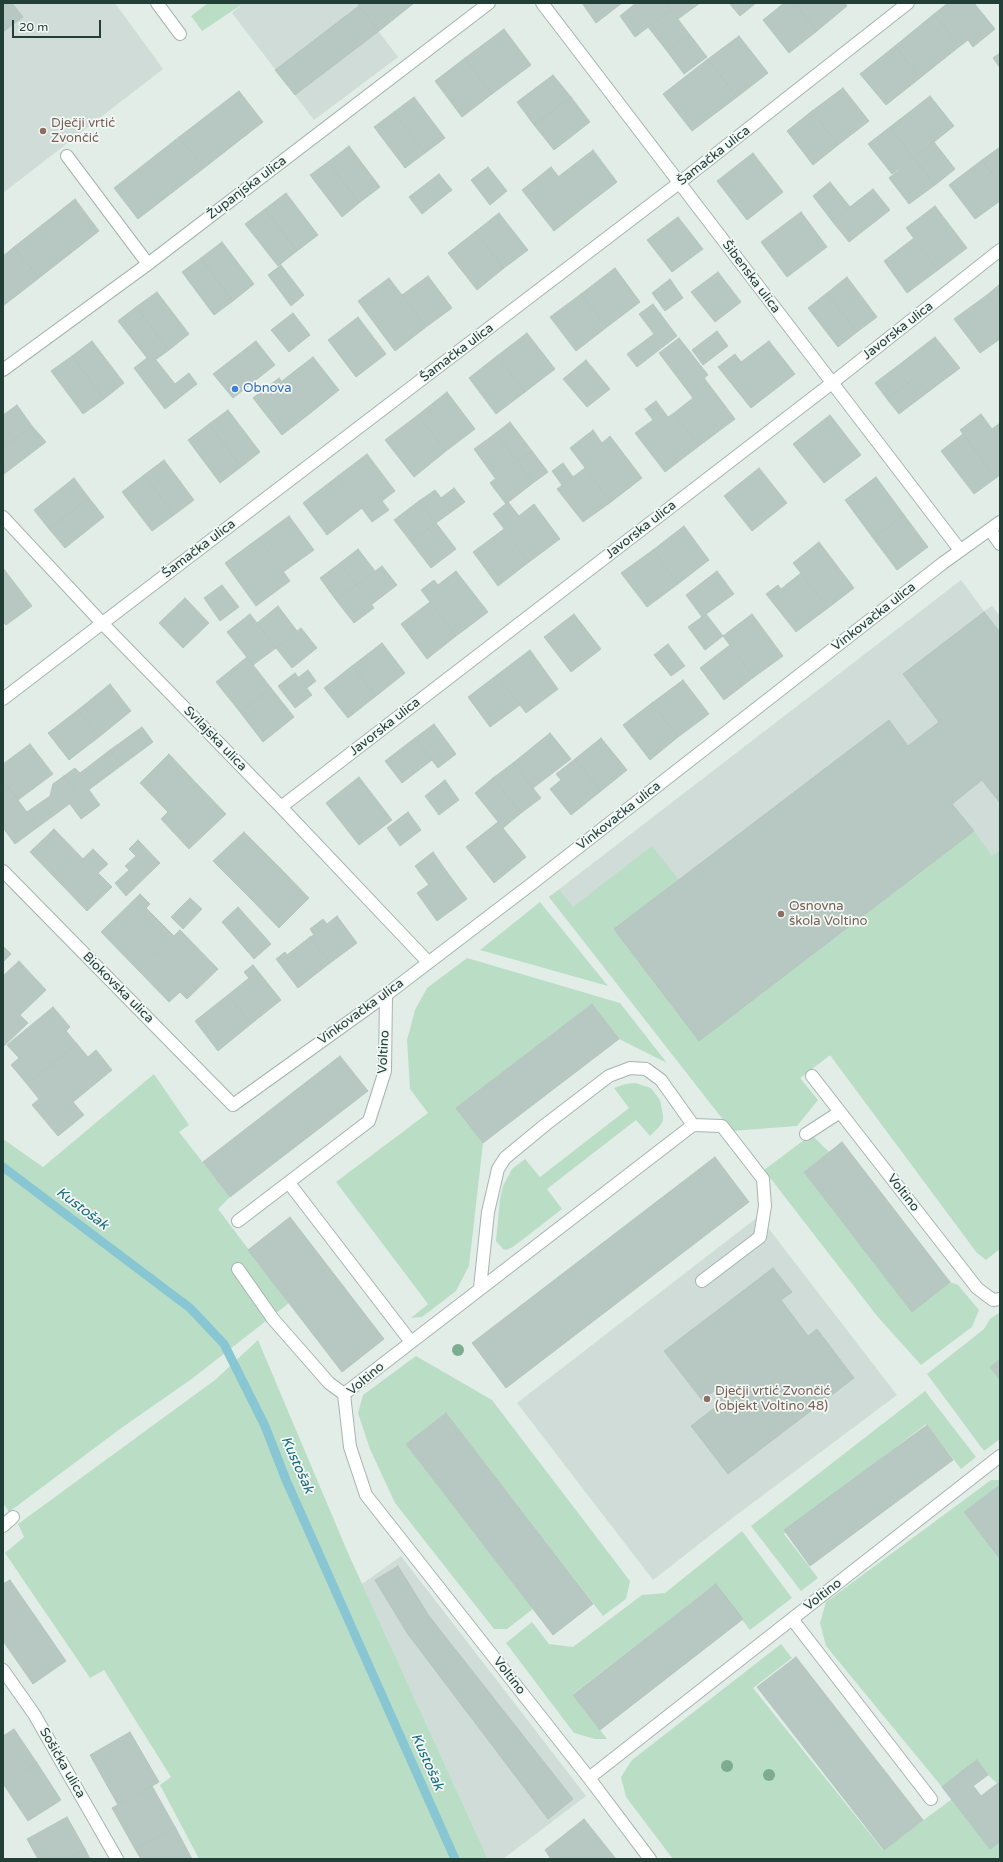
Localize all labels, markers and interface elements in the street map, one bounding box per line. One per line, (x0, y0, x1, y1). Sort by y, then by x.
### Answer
scale bar (14, 12, 103, 38)
text: 20 m (19, 20, 48, 34)
place label: Dječji vrtić Zvončić (51, 116, 115, 147)
street label: Šamačka ulica (675, 123, 753, 189)
marker: Dječji vrtić Zvončić (38, 126, 48, 136)
street label: Županjska ulica (204, 153, 290, 223)
street label: Šibenska ulica (719, 238, 783, 316)
street label: Javorska ulica (860, 299, 936, 363)
street label: Šamačka ulica (417, 320, 497, 386)
place label: Obnova (243, 381, 291, 397)
marker: Obnova (230, 384, 240, 394)
street label: Javorska ulica (603, 498, 679, 562)
street label: Šamačka ulica (159, 516, 239, 582)
street label: Vinkovačka ulica (829, 579, 919, 655)
street label: Javorska ulica (347, 695, 423, 759)
street label: Svilajska ulica (180, 703, 250, 775)
street label: Vinkovačka ulica (574, 778, 664, 854)
place label: Osnovna škola Voltino (789, 899, 868, 930)
marker: Osnovna škola Voltino (776, 909, 786, 919)
street label: Biokovska ulica (79, 949, 157, 1027)
street label: Vinkovačka ulica (315, 976, 407, 1048)
street label: Voltino (375, 1030, 393, 1074)
street label: Voltino (883, 1171, 923, 1215)
water label: Kustošak (53, 1184, 111, 1234)
street label: Voltino (344, 1359, 388, 1399)
place label: Dječji vrtić Zvončić (objekt Voltino 48) (715, 1384, 831, 1415)
marker: Dječji vrtić Zvončić (objekt Voltino 48) (702, 1394, 712, 1404)
water label: Kustošak (277, 1434, 317, 1496)
street label: Voltino (801, 1575, 845, 1615)
street label: Voltino (489, 1654, 529, 1698)
street label: Sošička ulica (36, 1725, 88, 1801)
water label: Kustošak (407, 1731, 447, 1793)

